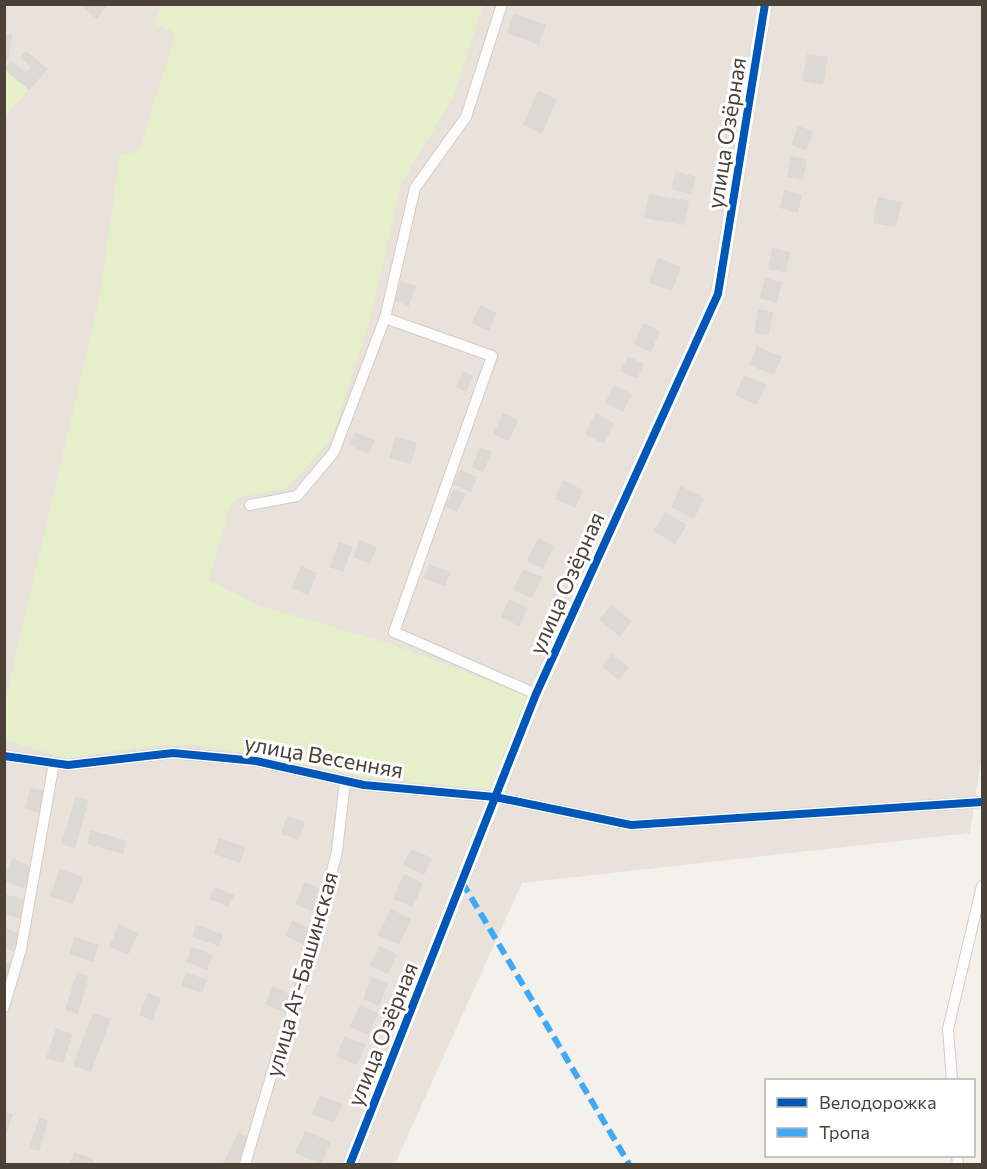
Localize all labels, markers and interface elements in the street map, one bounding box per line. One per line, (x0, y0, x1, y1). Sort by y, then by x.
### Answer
street label: улица Озёрная (701, 55, 751, 211)
street label: улица Озёрная (523, 508, 609, 658)
street label: улица Весенняя (242, 729, 406, 783)
street label: улица Ат-Башинская (259, 868, 343, 1080)
street label: улица Озёрная (341, 958, 423, 1110)
legend (765, 1079, 975, 1157)
text: Велодорожка (819, 1091, 937, 1113)
text: Тропа (819, 1121, 870, 1143)

